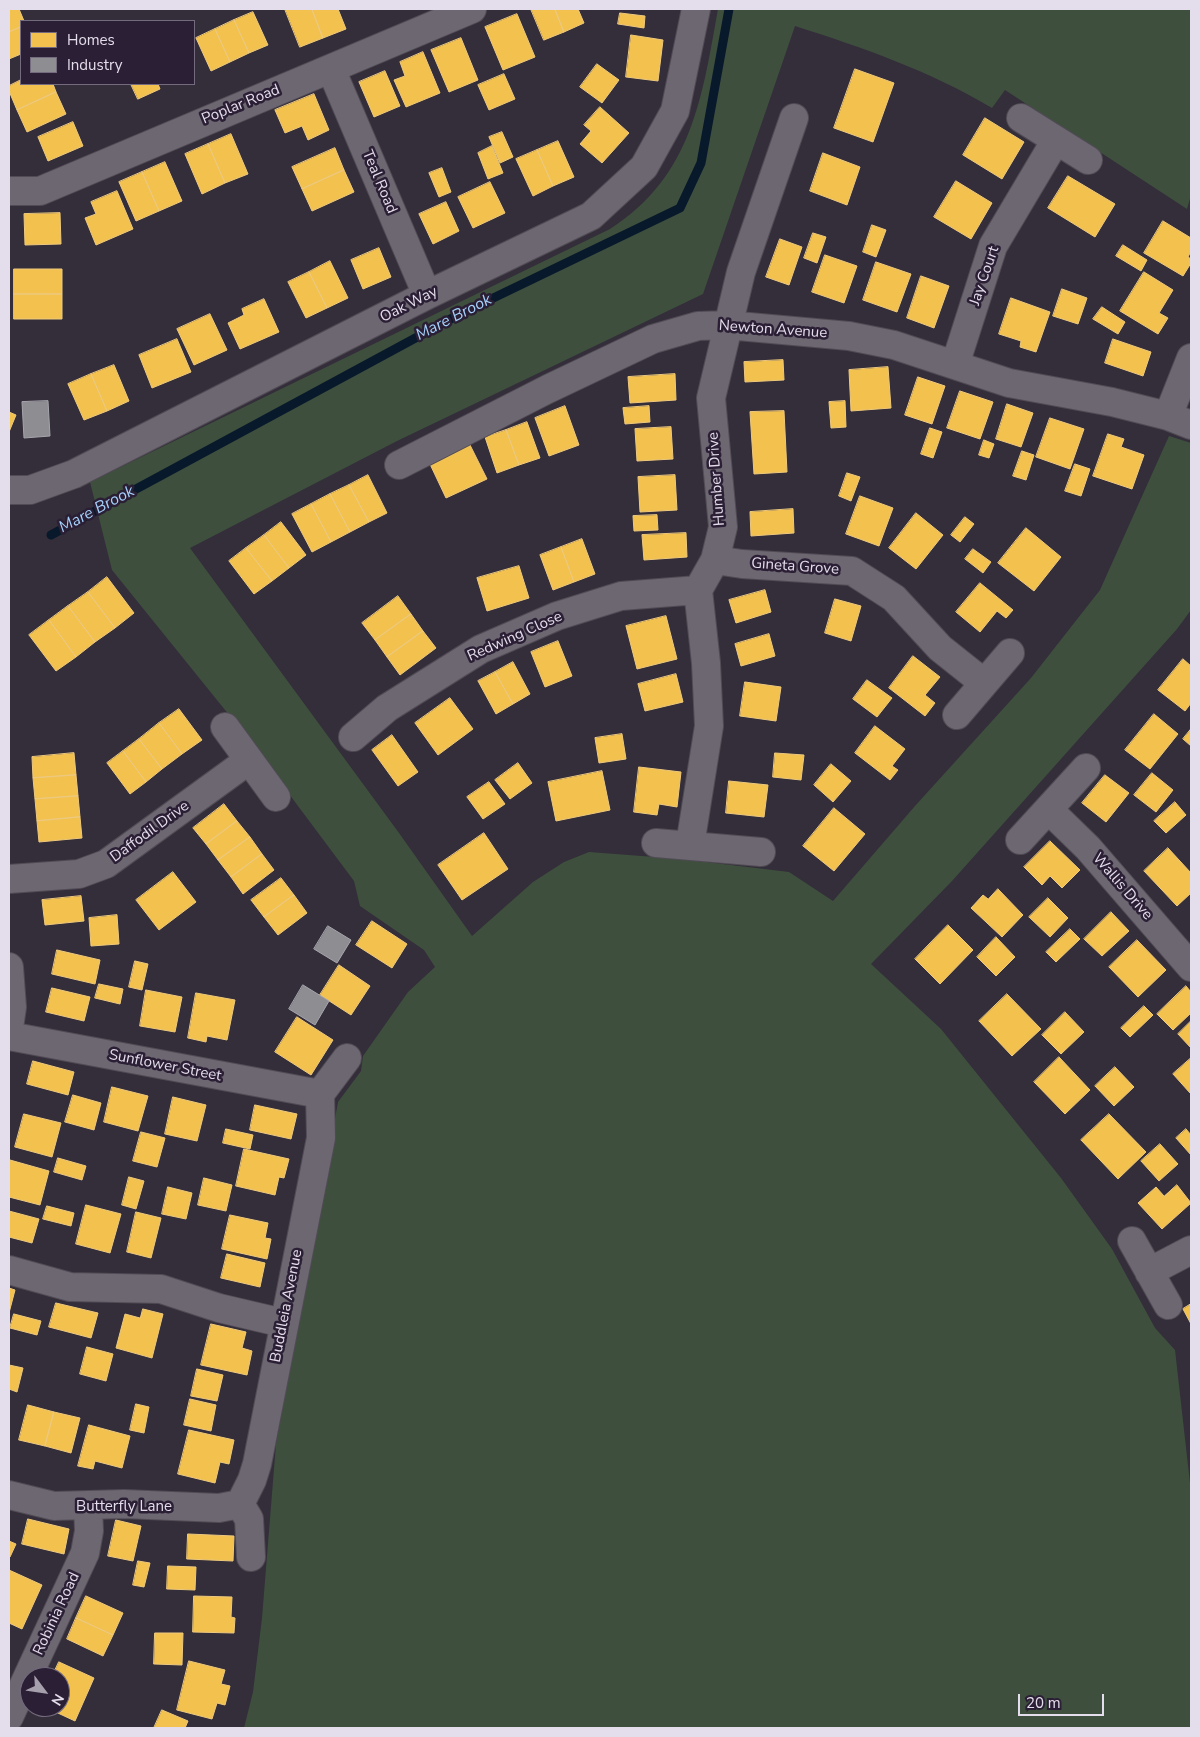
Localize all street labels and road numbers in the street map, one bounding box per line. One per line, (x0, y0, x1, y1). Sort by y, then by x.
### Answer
street label: Poplar Road (199, 81, 283, 129)
street label: Teal Road (358, 148, 400, 216)
street label: Jay Court (966, 244, 1004, 308)
street label: Oak Way (377, 283, 441, 327)
street label: Newton Avenue (718, 317, 828, 343)
street label: Humber Drive (705, 431, 729, 527)
street label: Gineta Grove (751, 555, 839, 579)
street label: Redwing Close (465, 608, 565, 666)
street label: Daffodil Drive (107, 797, 193, 867)
street label: Wallis Drive (1088, 850, 1156, 924)
street label: Sunflower Street (107, 1046, 223, 1086)
street label: Buddleia Avenue (267, 1248, 307, 1364)
street label: Butterfly Lane (76, 1498, 172, 1516)
street label: Robinia Road (30, 1570, 84, 1658)

